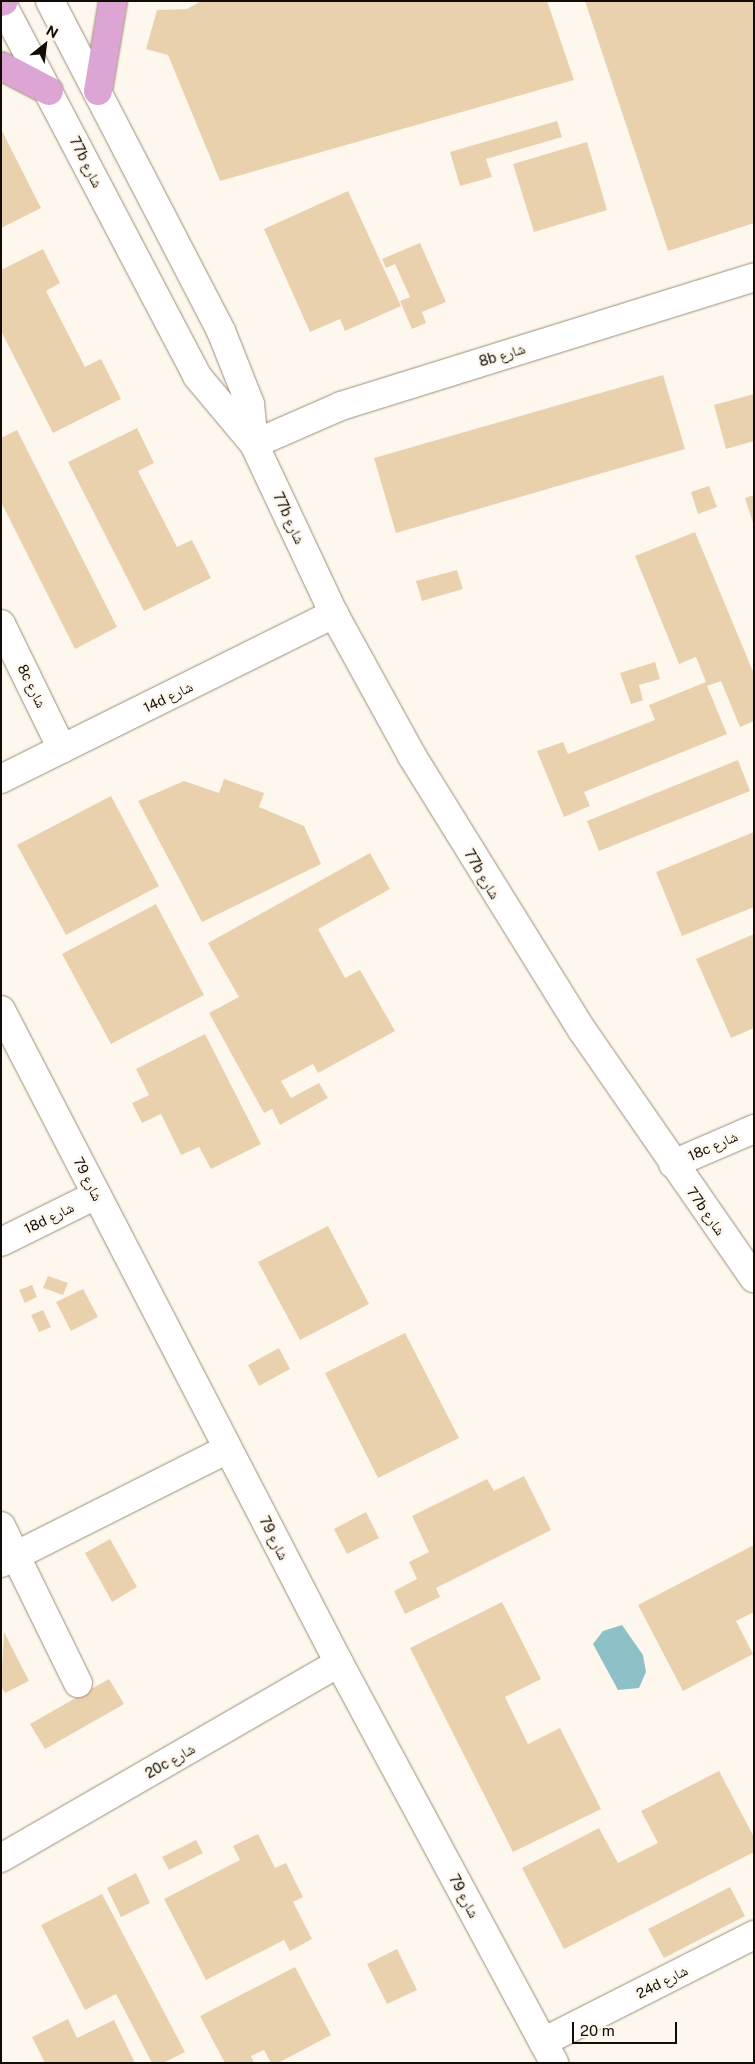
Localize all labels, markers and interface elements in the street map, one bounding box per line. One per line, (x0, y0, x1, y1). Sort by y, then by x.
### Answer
north arrow (20, 20, 70, 70)
text: N (44, 22, 61, 42)
street label: 77b شارع (66, 134, 106, 190)
street label: 8b شارع (477, 340, 527, 370)
street label: 77b شارع (270, 489, 308, 547)
street label: 8c شارع (14, 661, 50, 711)
street label: 14d شارع (141, 678, 195, 716)
street label: 77b شارع (461, 846, 503, 902)
street label: 18c شارع (686, 1128, 740, 1164)
street label: شارع 79 (70, 1154, 106, 1204)
street label: 77b شارع (683, 1184, 729, 1238)
street label: 18d شارع (21, 1199, 77, 1237)
street label: شارع 79 (256, 1513, 292, 1563)
street label: 20c شارع (142, 1740, 198, 1782)
street label: شارع 79 (446, 1871, 482, 1921)
street label: 24d شارع (633, 1962, 691, 2002)
scale bar (575, 2012, 680, 2044)
text: 20 m (580, 2022, 615, 2039)

